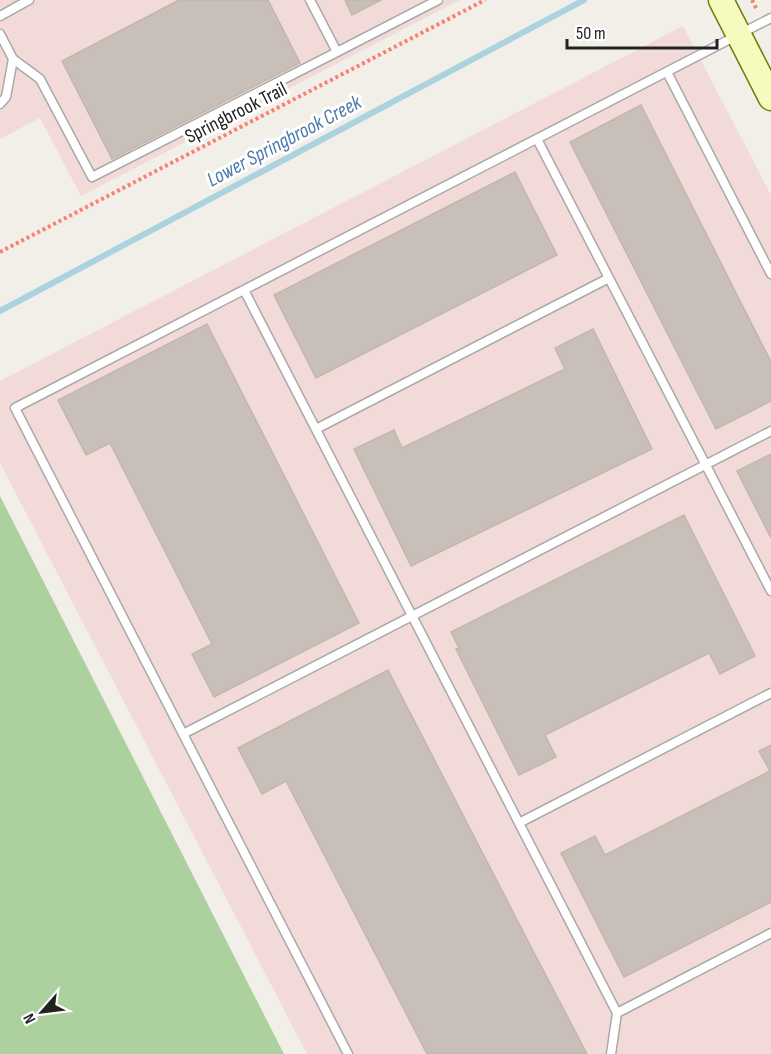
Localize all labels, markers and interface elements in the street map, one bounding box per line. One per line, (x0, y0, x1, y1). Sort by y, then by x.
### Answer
scale bar (567, 12, 717, 50)
text: 50 m (576, 23, 606, 44)
street label: Springbrook Trail (181, 77, 291, 149)
water label: Lower Springbrook Creek (203, 89, 366, 192)
north arrow (12, 982, 72, 1042)
text: N (20, 1010, 40, 1027)

